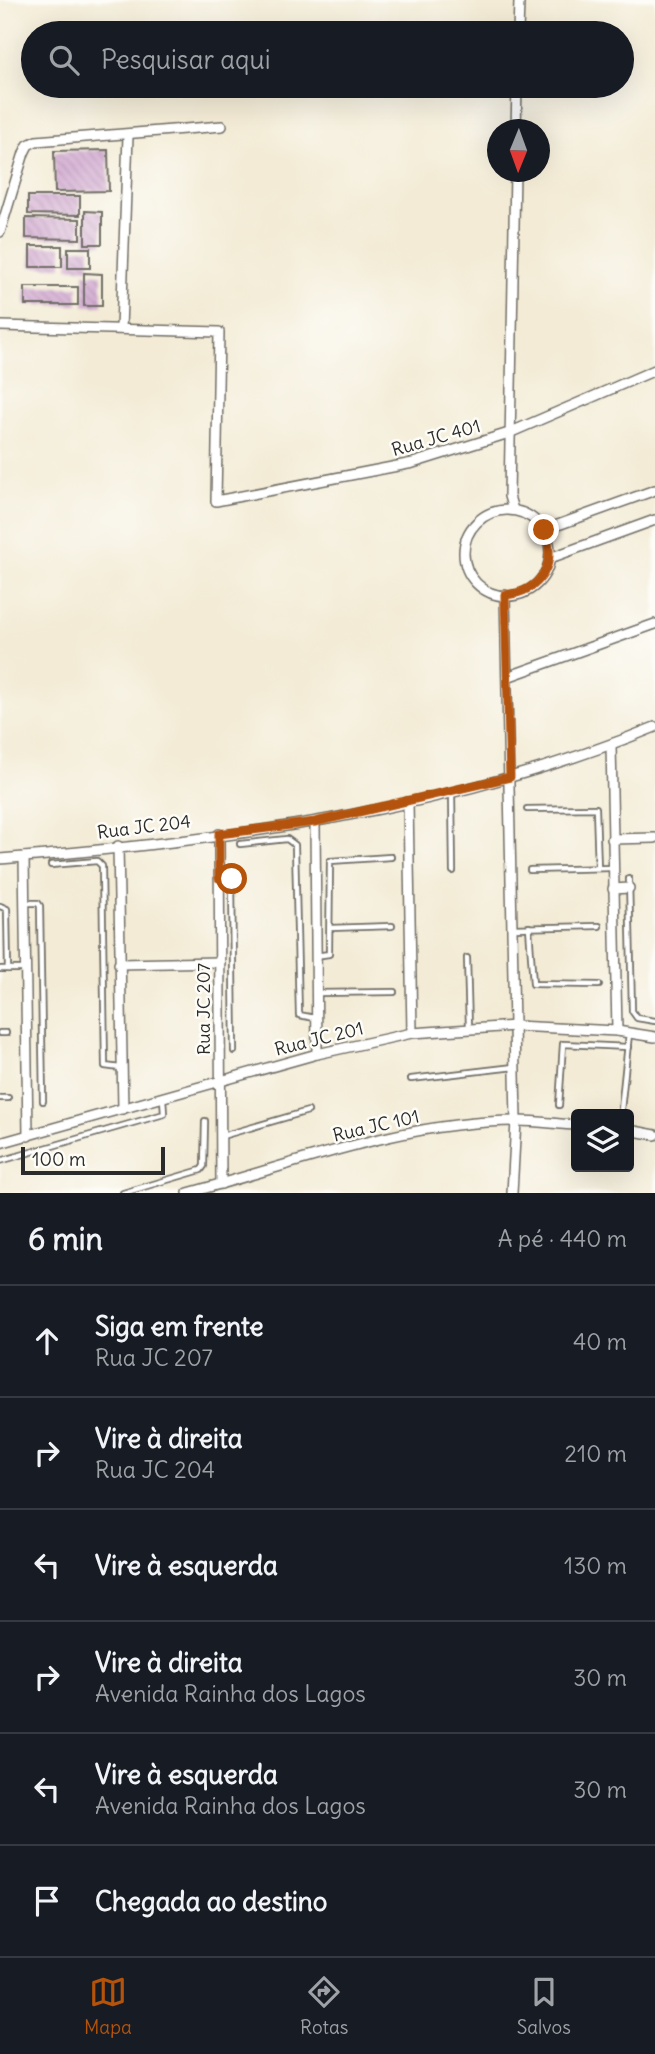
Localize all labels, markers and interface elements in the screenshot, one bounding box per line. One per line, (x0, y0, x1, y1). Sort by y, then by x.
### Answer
search box (21, 21, 634, 98)
icon: search (45, 41, 83, 79)
text: Pesquisar aqui (101, 43, 270, 76)
north arrow (487, 119, 550, 182)
street label: Rua JC 401 (389, 414, 483, 461)
route end (528, 514, 559, 545)
street label: Rua JC 204 (96, 809, 192, 844)
route start (216, 863, 247, 894)
street label: Rua JC 207 (192, 963, 215, 1055)
street label: Rua JC 201 (272, 1016, 366, 1061)
street label: Rua JC 101 (330, 1104, 421, 1147)
map controls (571, 1109, 634, 1172)
button: layers (571, 1109, 634, 1172)
scale bar (21, 1144, 164, 1176)
text: 100 m (32, 1147, 86, 1171)
text: 6 min (28, 1220, 103, 1258)
text: A pé · 440 m (498, 1224, 627, 1253)
text: Siga em frente (95, 1310, 263, 1343)
icon: ahead (28, 1322, 66, 1360)
text: 40 m (573, 1327, 627, 1356)
text: Rua JC 207 (95, 1343, 213, 1372)
text: Vire à direita (95, 1422, 243, 1455)
icon: right (28, 1434, 66, 1472)
text: 210 m (564, 1439, 627, 1468)
text: Rua JC 204 (95, 1455, 215, 1484)
icon: left (28, 1546, 66, 1584)
text: Vire à esquerda (95, 1549, 278, 1582)
text: 130 m (564, 1551, 627, 1580)
text: Vire à direita (95, 1646, 243, 1679)
icon: right (28, 1658, 66, 1696)
text: 30 m (573, 1663, 627, 1692)
text: Avenida Rainha dos Lagos (95, 1679, 366, 1708)
text: Vire à esquerda (95, 1758, 278, 1791)
icon: left (28, 1770, 66, 1808)
text: 30 m (573, 1775, 627, 1804)
text: Avenida Rainha dos Lagos (95, 1791, 366, 1820)
icon: arrive (28, 1882, 66, 1920)
text: Chegada ao destino (95, 1885, 327, 1918)
tab: Mapa (84, 1973, 132, 2039)
tab: Rotas (300, 1973, 348, 2039)
tab: Salvos (517, 1973, 571, 2039)

